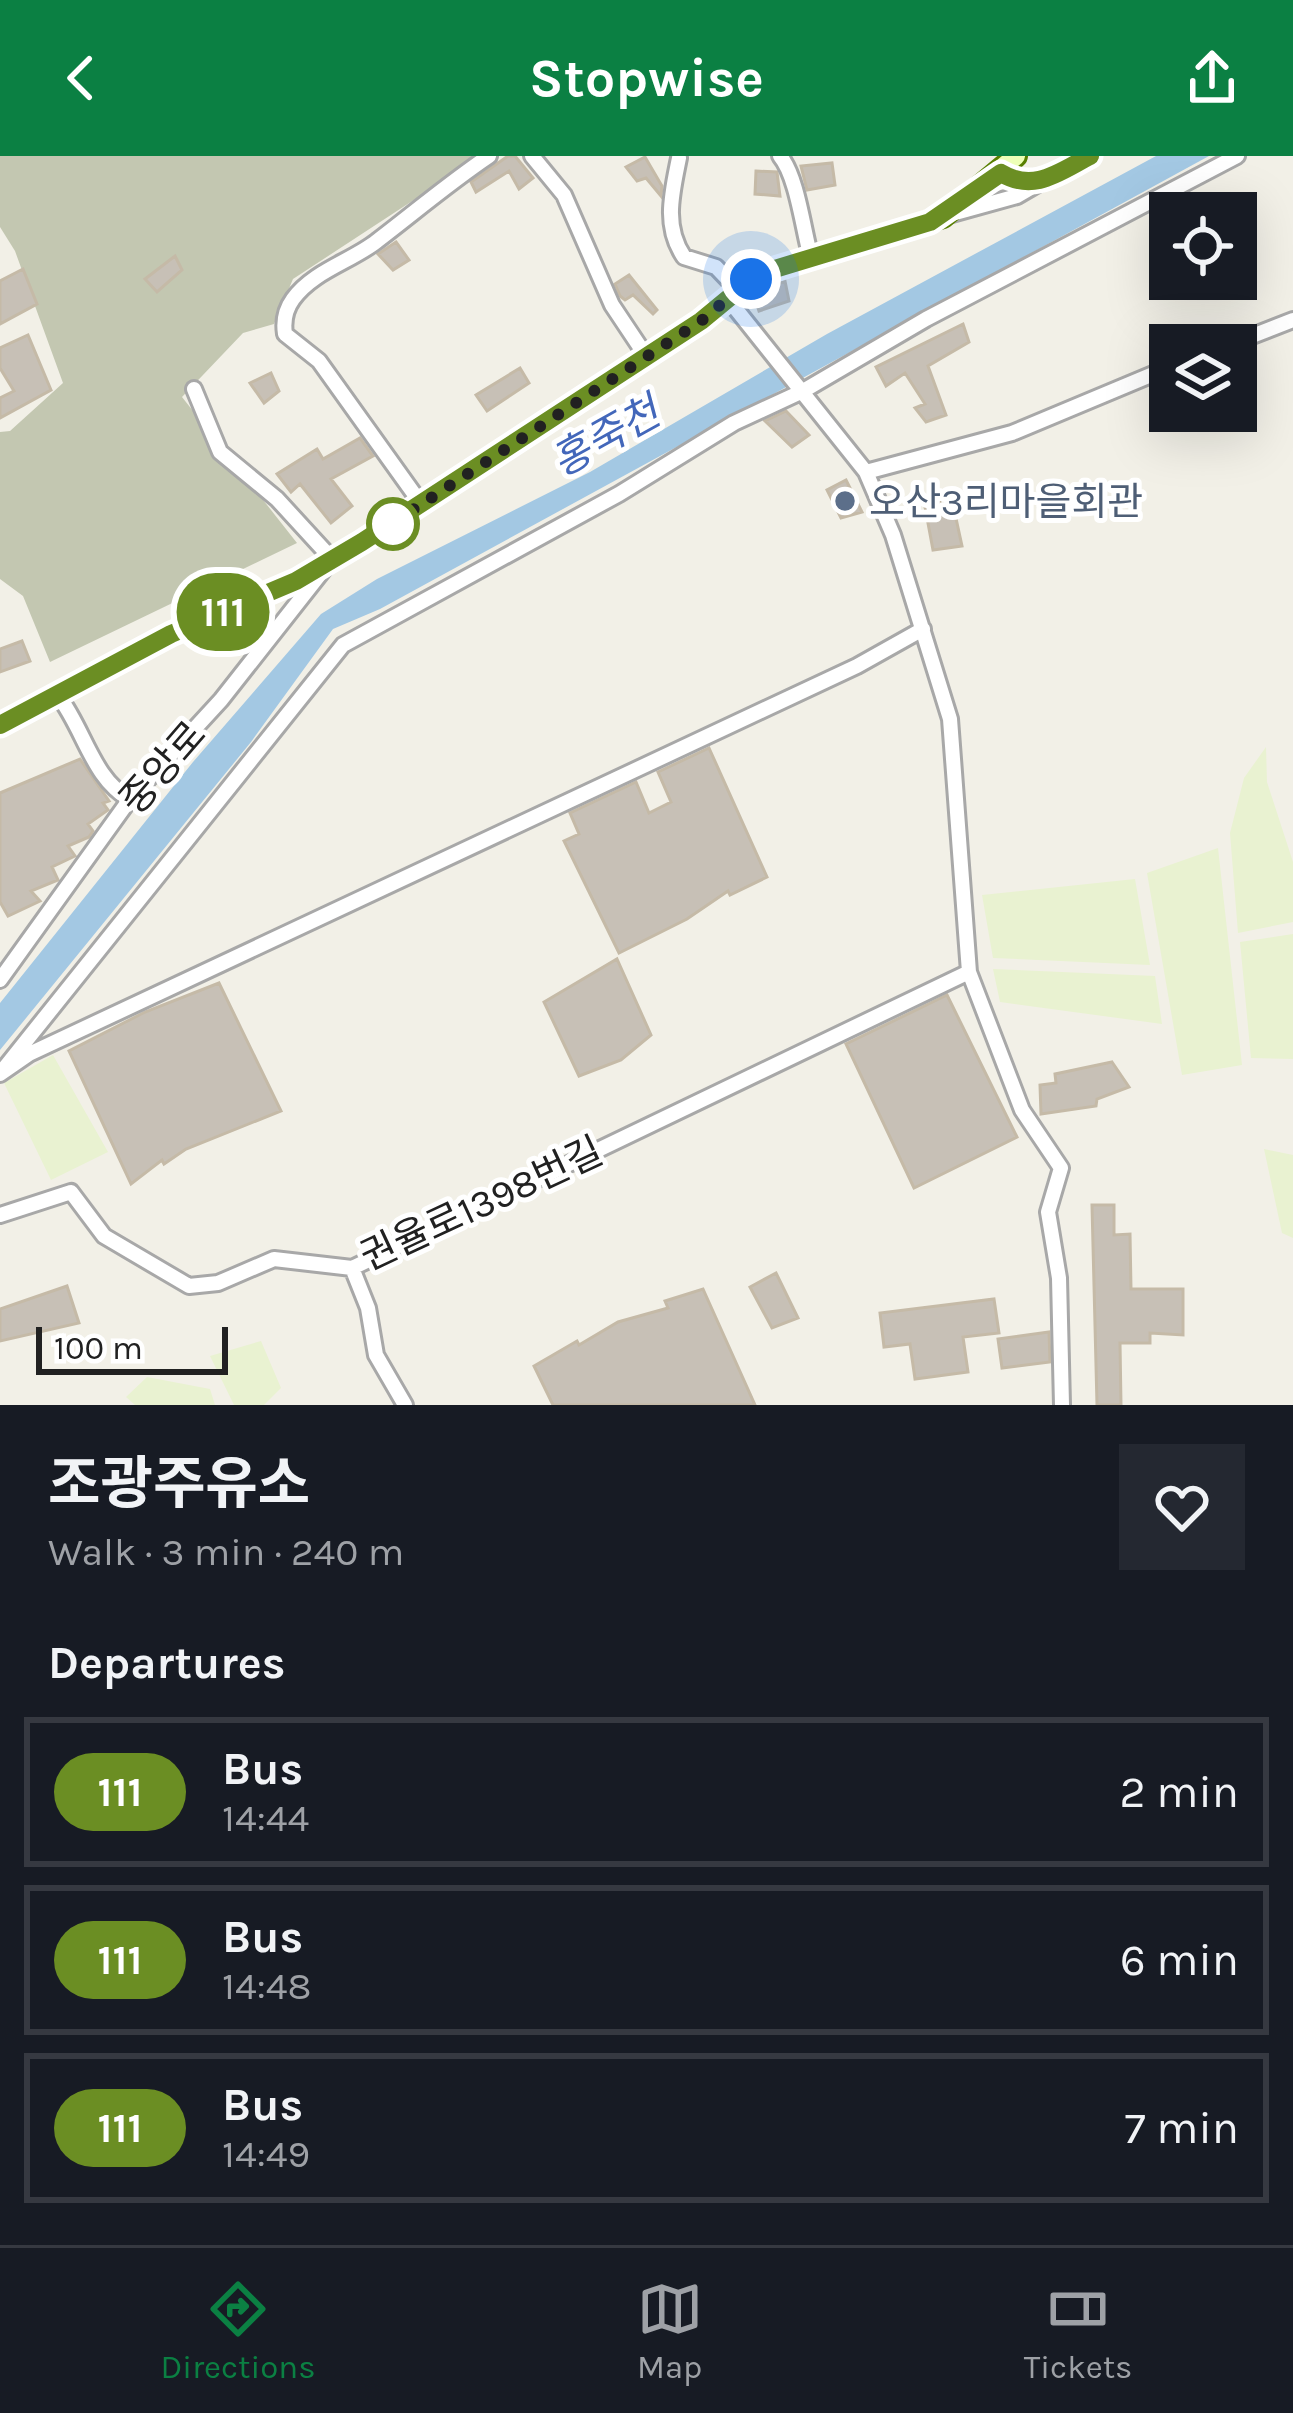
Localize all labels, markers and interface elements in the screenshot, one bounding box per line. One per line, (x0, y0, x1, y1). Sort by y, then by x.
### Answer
icon: back (48, 45, 114, 111)
icon: share (1179, 45, 1245, 111)
text: Stopwise (529, 46, 764, 110)
map controls (1149, 192, 1257, 432)
button: locate (1149, 192, 1257, 300)
your location (721, 249, 781, 309)
button: layers (1149, 324, 1257, 432)
water label: 홍죽천 (543, 385, 672, 487)
place label: 오산3리마을회관 (869, 479, 1143, 525)
marker: 오산3리마을회관 (832, 488, 858, 514)
unlabelled marker (368, 499, 418, 549)
line badge: 111 (154, 573, 292, 651)
text: 111 (201, 587, 245, 637)
street label: 중앙로 (110, 712, 215, 823)
street label: 권율로1398번길 (353, 1128, 610, 1280)
scale bar (36, 1321, 228, 1374)
text: 100 m (54, 1329, 143, 1367)
button: heart (1119, 1444, 1245, 1570)
text: 조광주유소 (48, 1451, 310, 1517)
text: Walk · 3 min · 240 m (48, 1529, 404, 1575)
text: Departures (48, 1637, 285, 1689)
text: Bus (222, 1743, 303, 1795)
text: 2 min (1120, 1766, 1239, 1818)
text: 111 (98, 1767, 142, 1817)
text: 14:44 (222, 1795, 309, 1841)
text: Bus (222, 1911, 303, 1963)
text: 6 min (1120, 1934, 1239, 1986)
text: 111 (98, 1935, 142, 1985)
text: 14:48 (222, 1963, 311, 2009)
text: Bus (222, 2079, 303, 2131)
text: 7 min (1125, 2102, 1239, 2154)
text: 111 (98, 2103, 142, 2153)
text: 14:49 (222, 2131, 310, 2177)
tab: Directions (161, 2276, 316, 2386)
tab: Map (637, 2276, 703, 2386)
tab: Tickets (1024, 2276, 1132, 2386)

